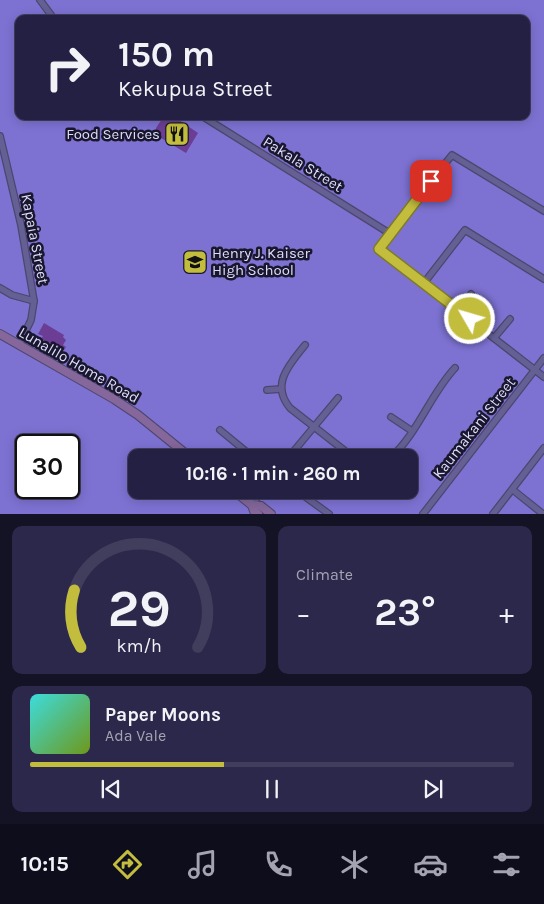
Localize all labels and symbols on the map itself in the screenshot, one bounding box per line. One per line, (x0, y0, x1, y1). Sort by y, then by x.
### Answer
restaurant icon: Food Services (164, 121, 190, 147)
place label: Food Services (66, 125, 160, 143)
street label: Pakala Street (260, 132, 346, 196)
pin (410, 160, 452, 202)
street label: Kapaia Street (17, 192, 53, 286)
place label: Henry J. Kaiser High School (212, 244, 310, 279)
school or university icon: Henry J. Kaiser High School (182, 249, 208, 275)
position arrow (443, 292, 495, 344)
street label: Lunalilo Home Road (16, 323, 142, 407)
street label: Kaumakani Street (429, 373, 519, 482)
speed limit sign: 30 (15, 434, 80, 499)

